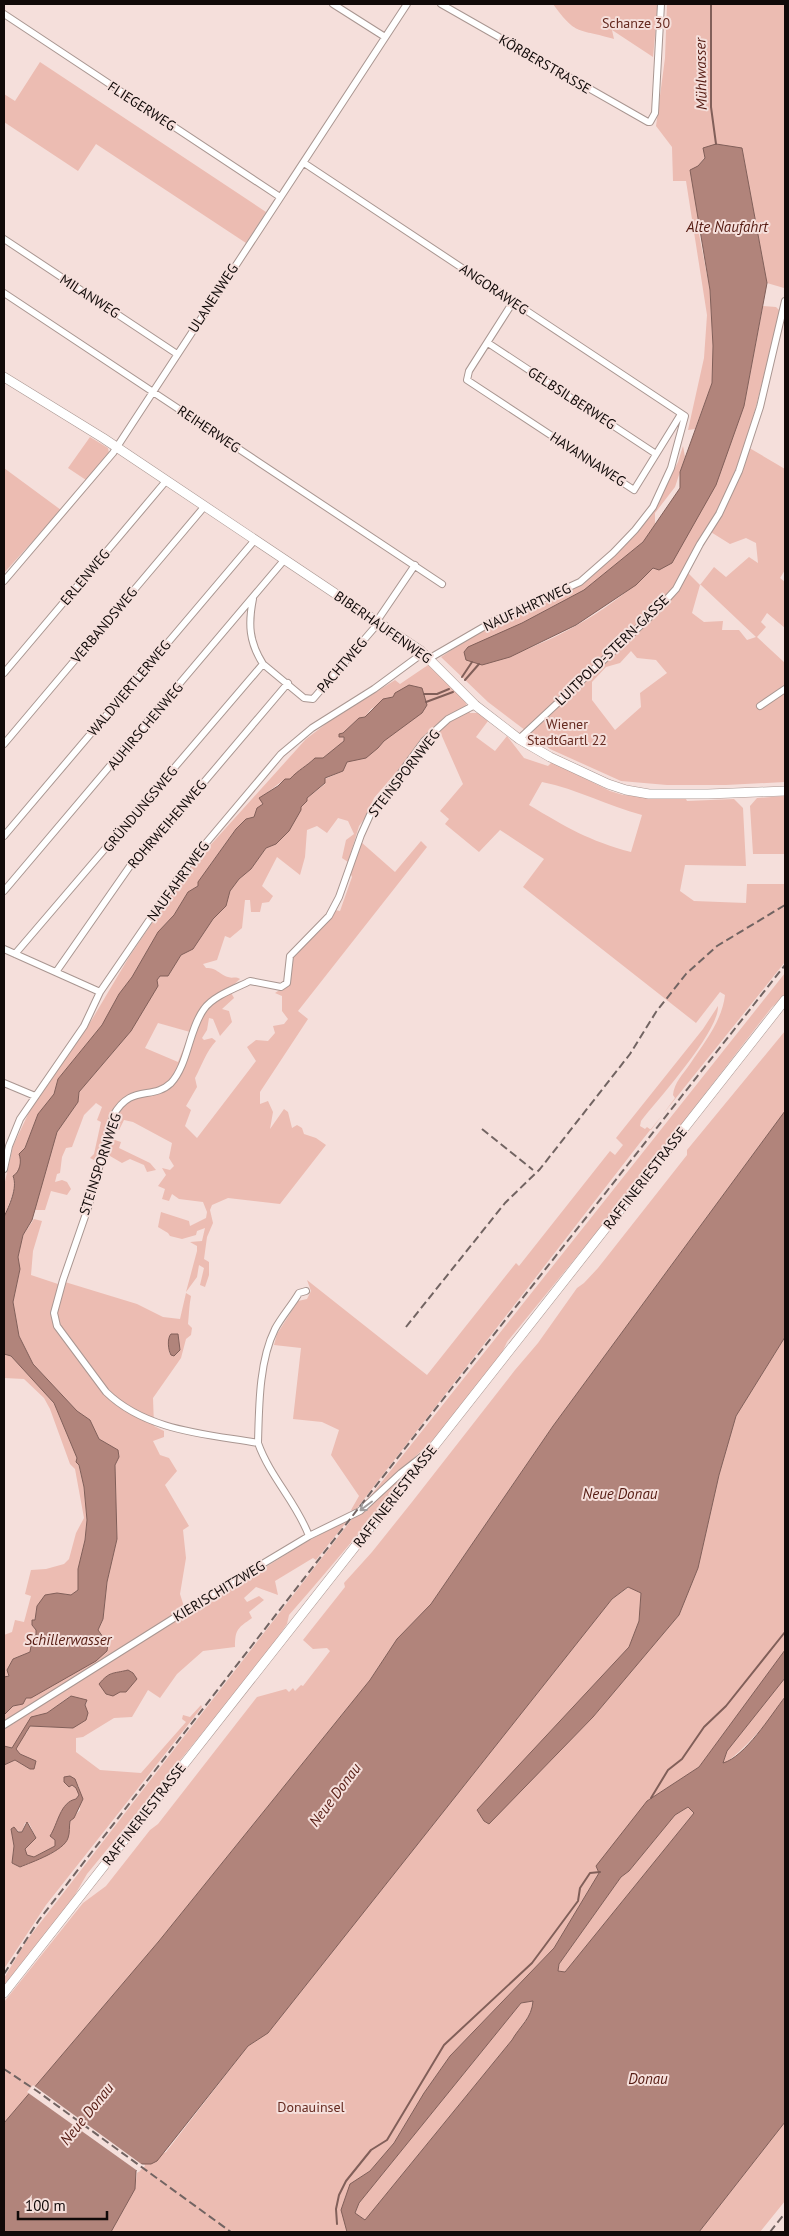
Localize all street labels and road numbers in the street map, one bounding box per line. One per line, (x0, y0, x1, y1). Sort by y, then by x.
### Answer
street label: KÖRBERSTRASSE (496, 30, 594, 98)
street label: FLIEGERWEG (105, 77, 179, 135)
street label: ANGORAWEG (456, 259, 532, 319)
street label: ULANENWEG (184, 260, 242, 336)
street label: MILANWEG (57, 270, 123, 322)
street label: GELBSILBERWEG (525, 363, 619, 433)
street label: REIHERWEG (174, 401, 244, 457)
street label: HAVANNAWEG (547, 428, 629, 490)
street label: ERLENWEG (56, 545, 114, 609)
street label: NAUFAHRTWEG (480, 579, 574, 635)
street label: VERBANDSWEG (66, 583, 141, 667)
street label: BIBERHAUFENWEG (331, 587, 435, 667)
street label: LUITPOLD-STERN-GASSE (551, 591, 673, 709)
street label: PACHTWEG (313, 634, 371, 696)
street label: WALDVIERTLERWEG (83, 636, 175, 740)
street label: AUHIRSCHENWEG (103, 679, 187, 773)
street label: STEINSPORNWEG (364, 726, 444, 820)
street label: GRÜNDUNGSWEG (99, 762, 181, 856)
street label: ROHRWEIHENWEG (124, 776, 210, 872)
street label: NAUFAHRTWEG (143, 837, 213, 925)
street label: STEINSPORNWEG (75, 1111, 125, 1217)
street label: RAFFINERIESTRASSE (599, 1123, 691, 1233)
street label: RAFFINERIESTRASSE (349, 1441, 441, 1551)
street label: KIERISCHITZWEG (170, 1556, 268, 1626)
street label: RAFFINERIESTRASSE (98, 1759, 190, 1869)

